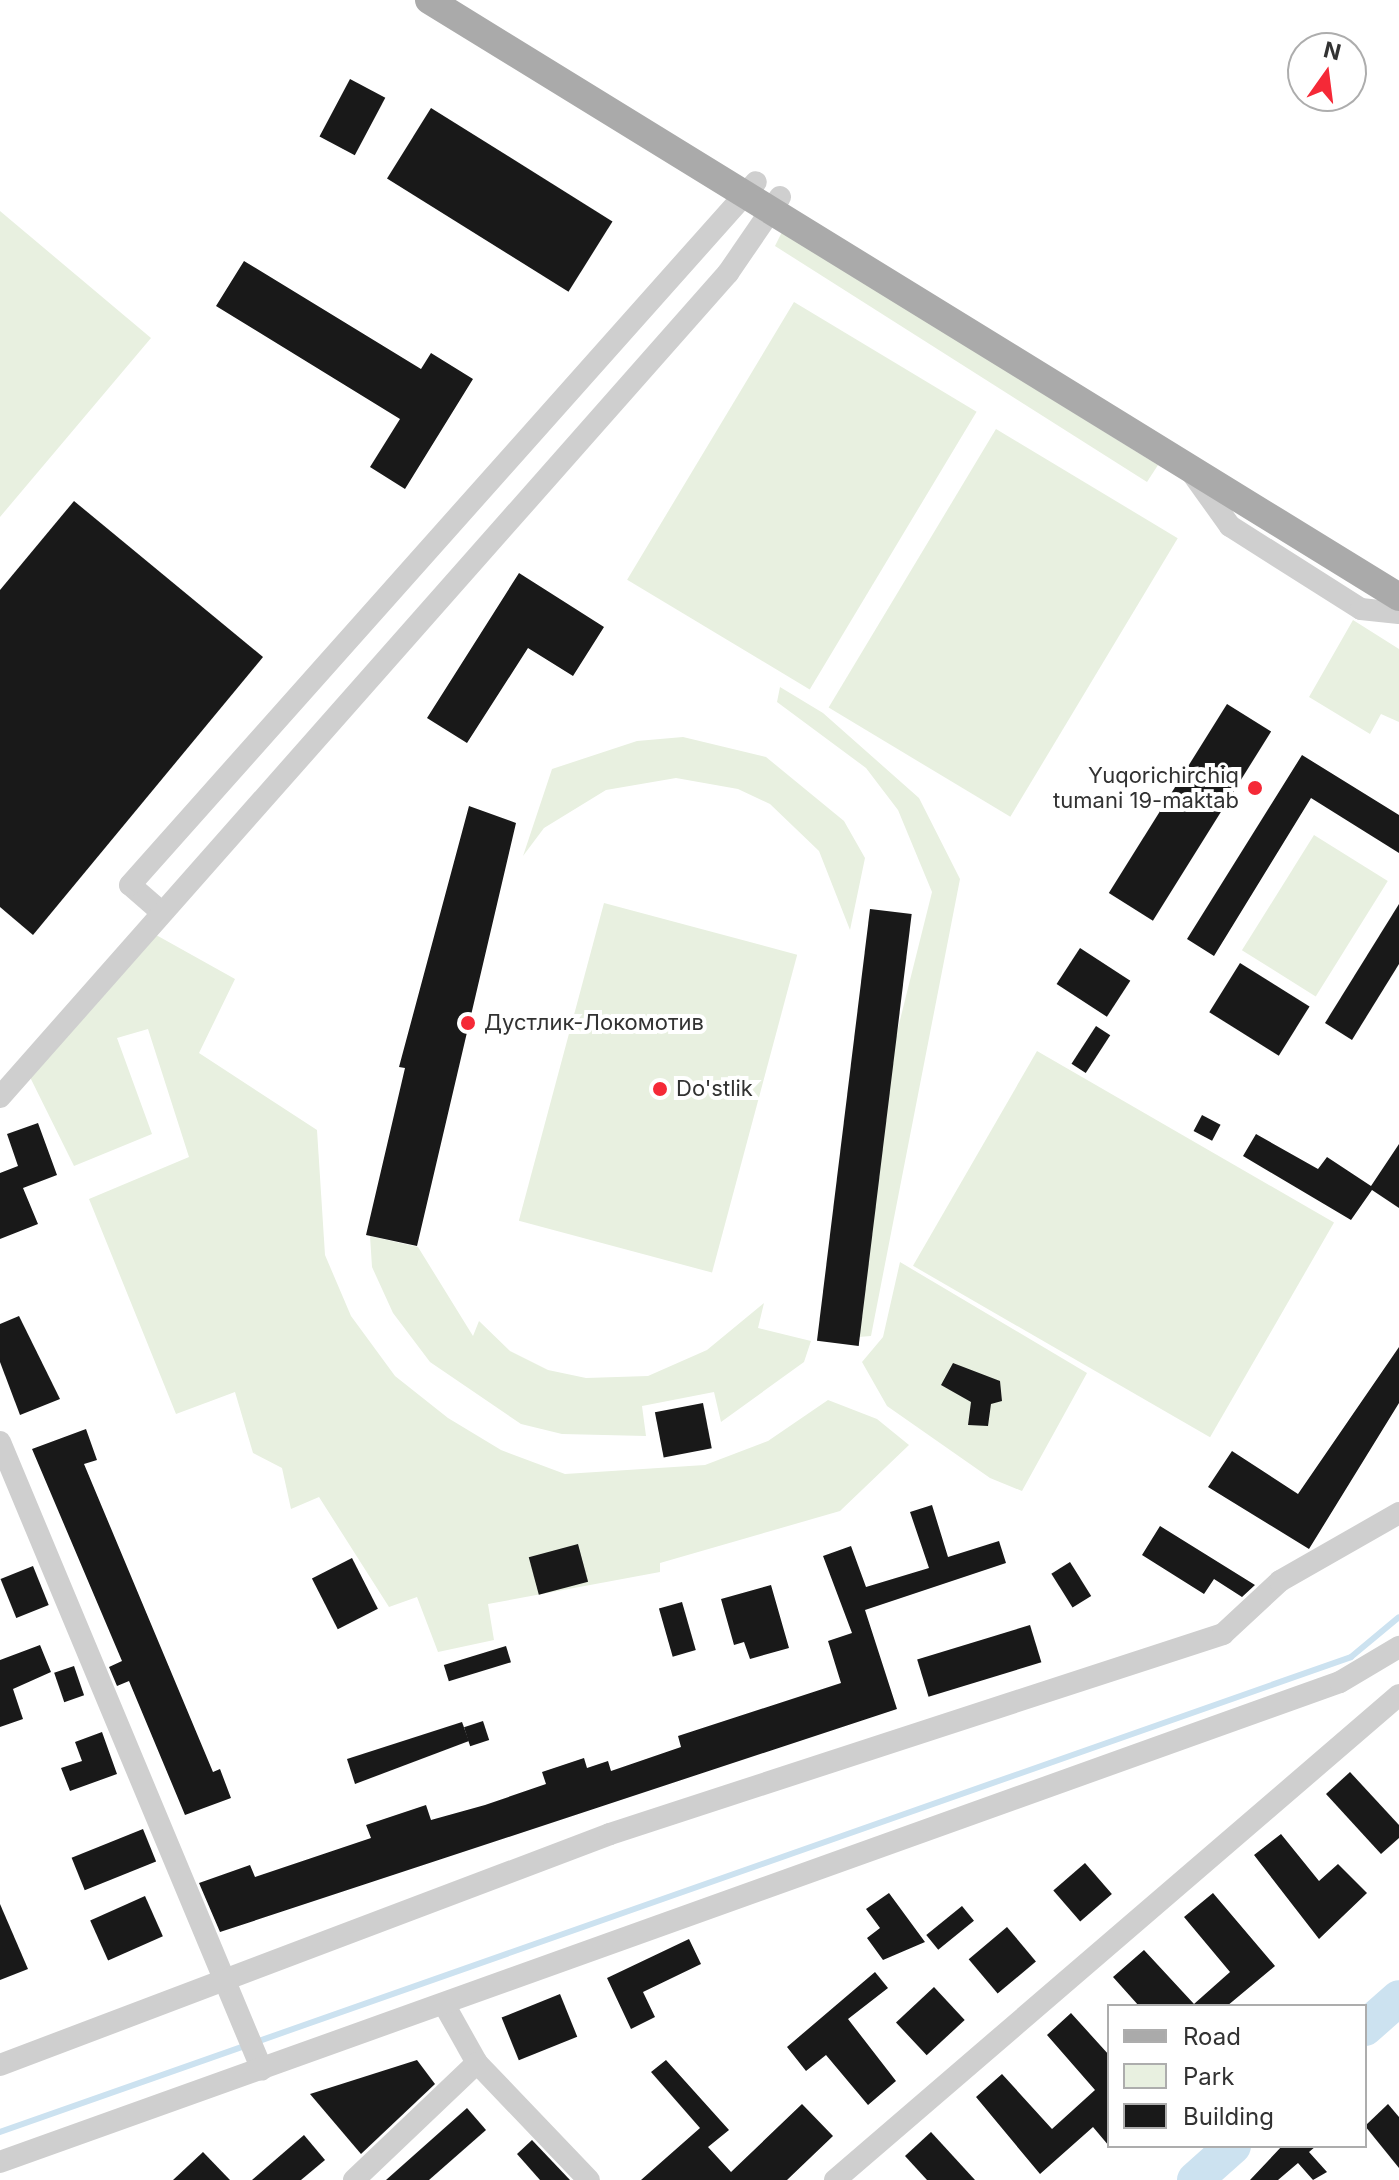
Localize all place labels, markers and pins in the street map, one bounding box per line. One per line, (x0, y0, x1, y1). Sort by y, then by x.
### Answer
place label: Yuqorichirchiq tumani 19-maktab (1053, 762, 1239, 814)
marker: Yuqorichirchiq tumani 19-maktab (1246, 779, 1264, 797)
place label: Дустлик-Локомотив (484, 1010, 704, 1036)
marker: Дустлик-Локомотив (459, 1014, 477, 1032)
place label: Do'stlik (676, 1076, 753, 1102)
marker: Do'stlik (651, 1080, 669, 1098)

